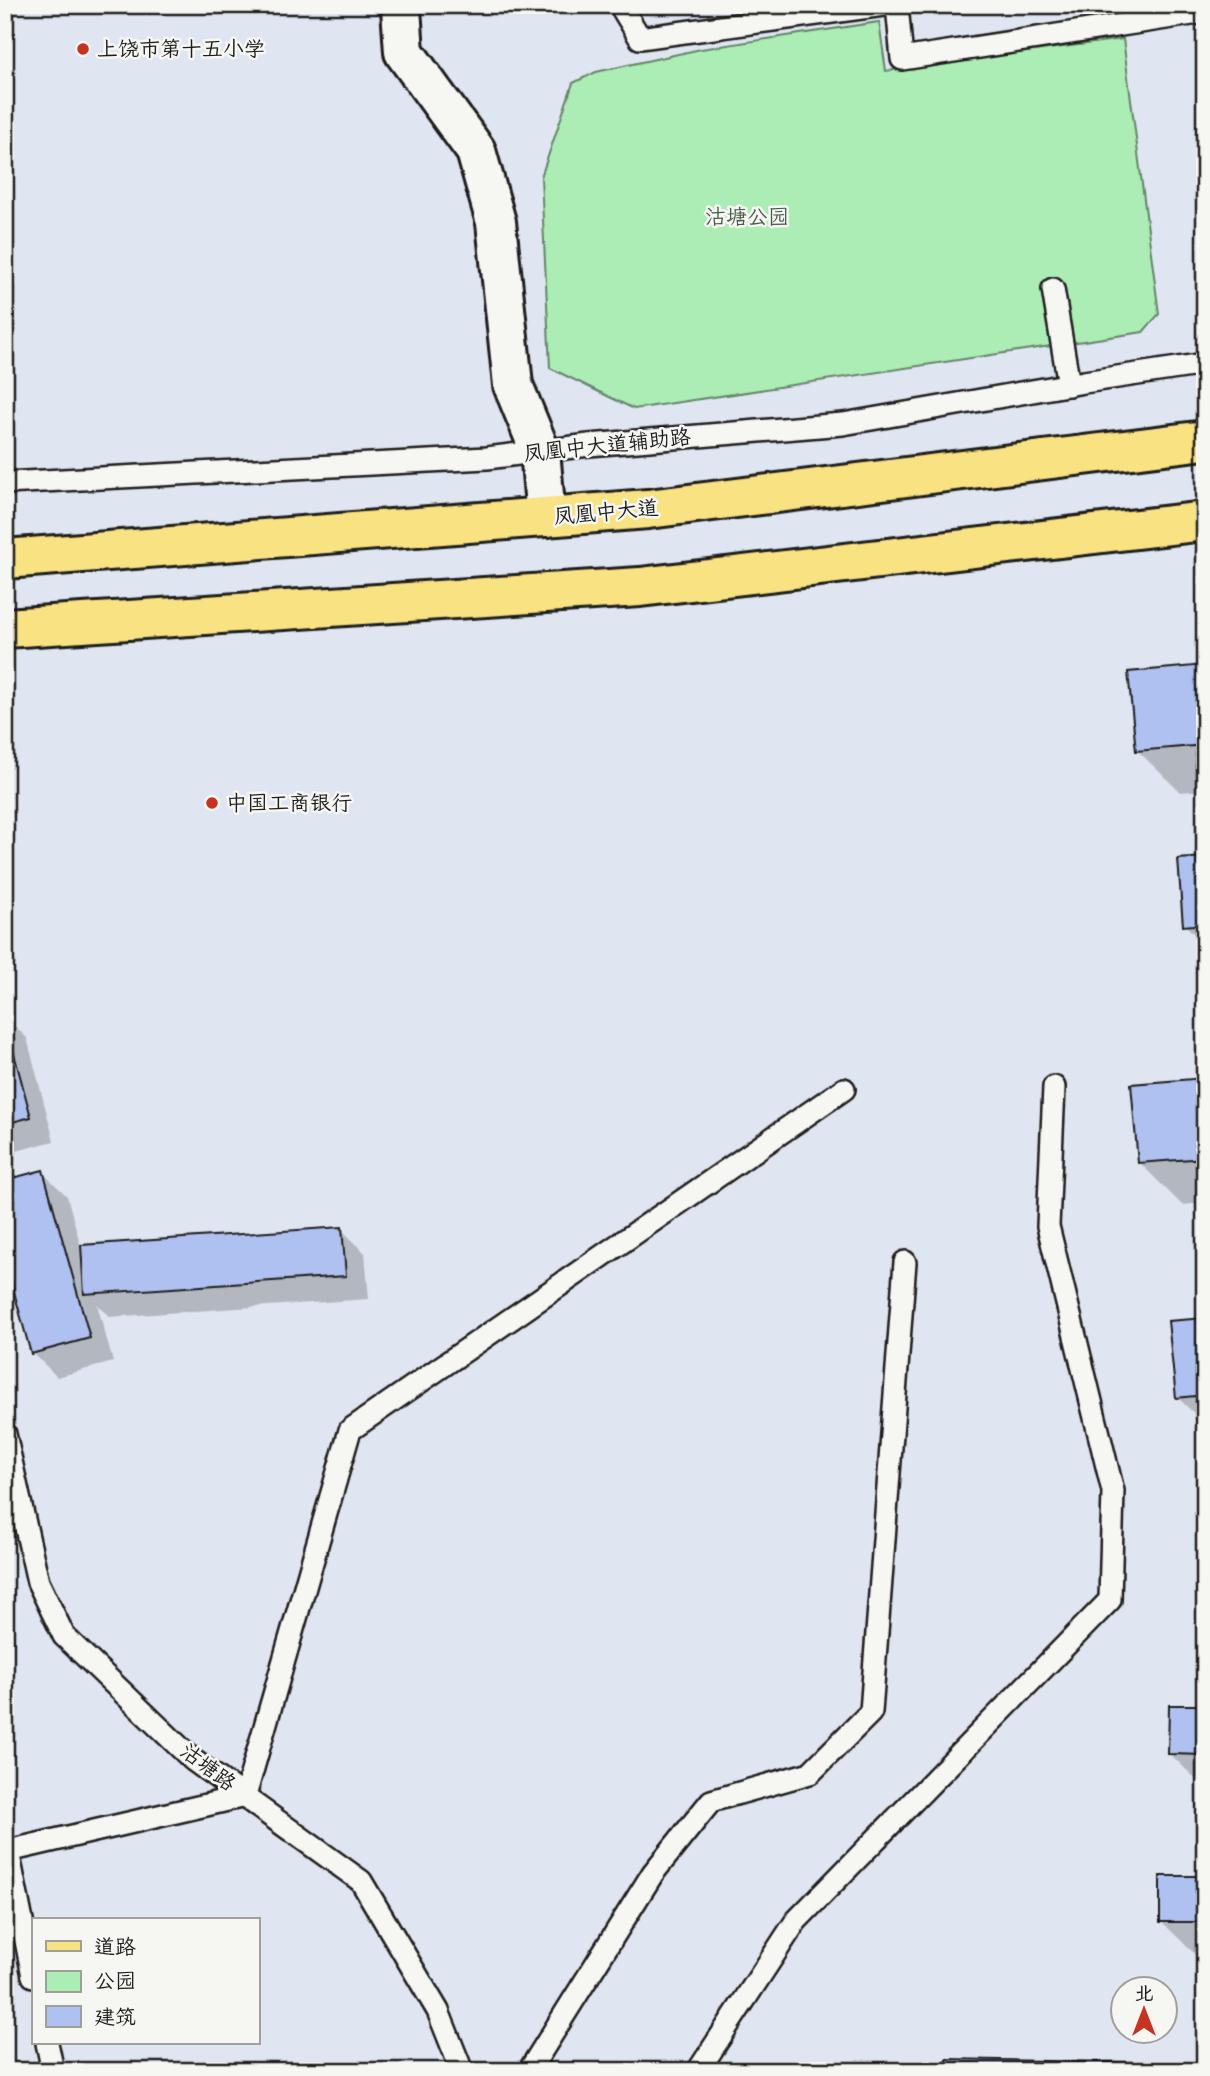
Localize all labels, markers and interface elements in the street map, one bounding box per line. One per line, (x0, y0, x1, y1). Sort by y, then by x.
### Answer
place label: 上饶市第十五小学 (97, 35, 265, 63)
marker: 上饶市第十五小学 (75, 41, 91, 57)
park label: 沽塘公园 (705, 203, 789, 231)
street label: 凤凰中大道辅助路 (522, 422, 692, 468)
street label: 凤凰中大道 (552, 493, 660, 531)
place label: 中国工商银行 (226, 789, 352, 817)
marker: 中国工商银行 (204, 795, 220, 811)
street label: 沽塘路 (174, 1737, 242, 1797)
legend (32, 1918, 259, 2044)
text: 道路 (94, 1933, 136, 1961)
text: 公园 (94, 1967, 136, 1995)
north arrow (1108, 1974, 1178, 2044)
text: 北 (1134, 1981, 1154, 2006)
text: 建筑 (94, 2003, 136, 2031)

